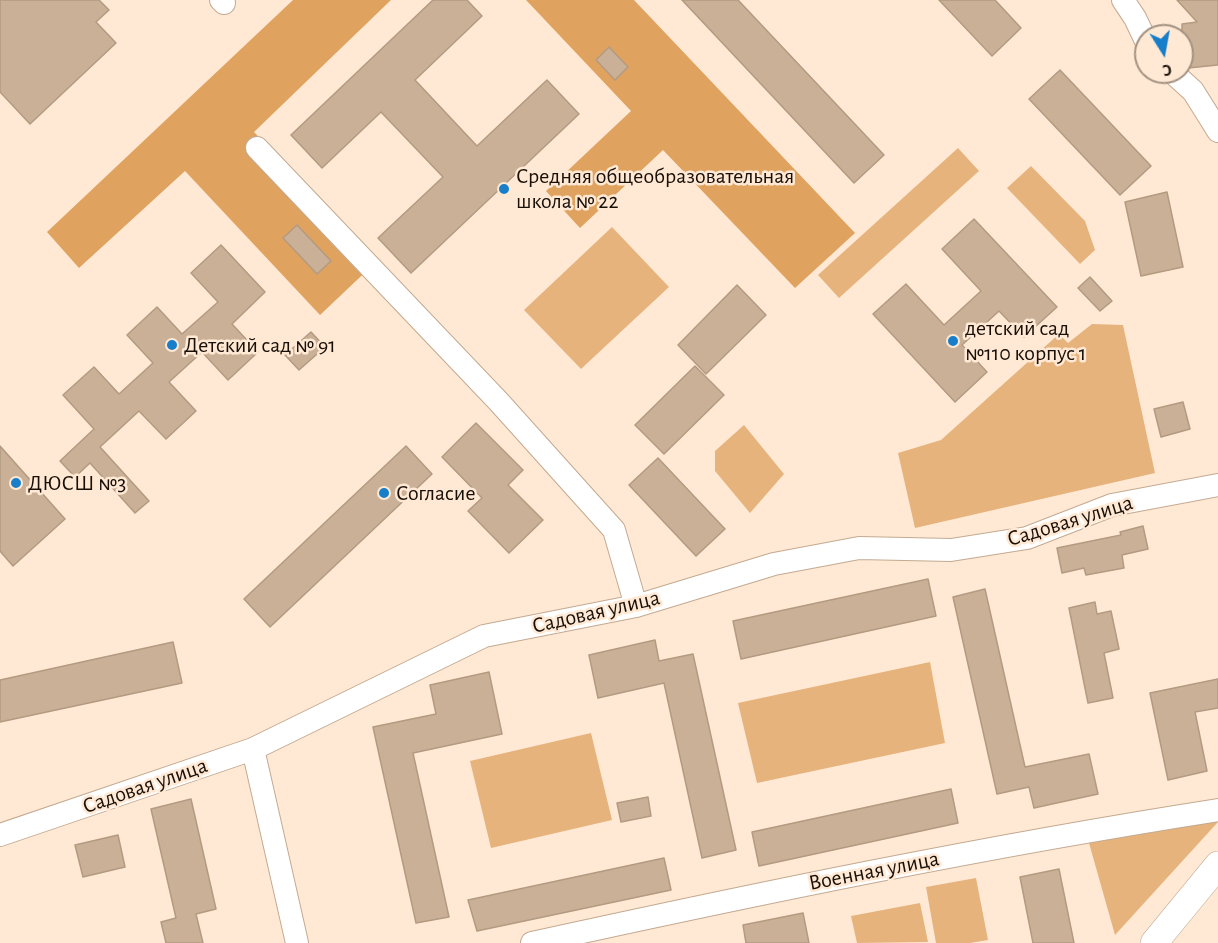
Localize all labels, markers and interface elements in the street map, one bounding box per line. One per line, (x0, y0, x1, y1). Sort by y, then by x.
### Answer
north arrow (1134, 24, 1194, 84)
text: С (1161, 61, 1173, 78)
place label: Средняя общеобразовательная школа № 22 (516, 163, 794, 214)
marker: Средняя общеобразовательная школа № 22 (497, 182, 511, 196)
place label: детский сад №110 корпус 1 (965, 315, 1086, 366)
place label: Детский сад № 91 (184, 332, 336, 358)
marker: детский сад №110 корпус 1 (946, 334, 960, 348)
marker: Детский сад № 91 (165, 338, 179, 352)
place label: ДЮСШ №3 (28, 470, 126, 496)
marker: ДЮСШ №3 (9, 476, 23, 490)
place label: Согласие (396, 480, 475, 506)
marker: Согласие (377, 486, 391, 500)
street label: Садовая улица (1004, 489, 1136, 553)
street label: Садовая улица (530, 584, 662, 640)
street label: Садовая улица (79, 752, 211, 820)
street label: Военная улица (807, 845, 941, 897)

